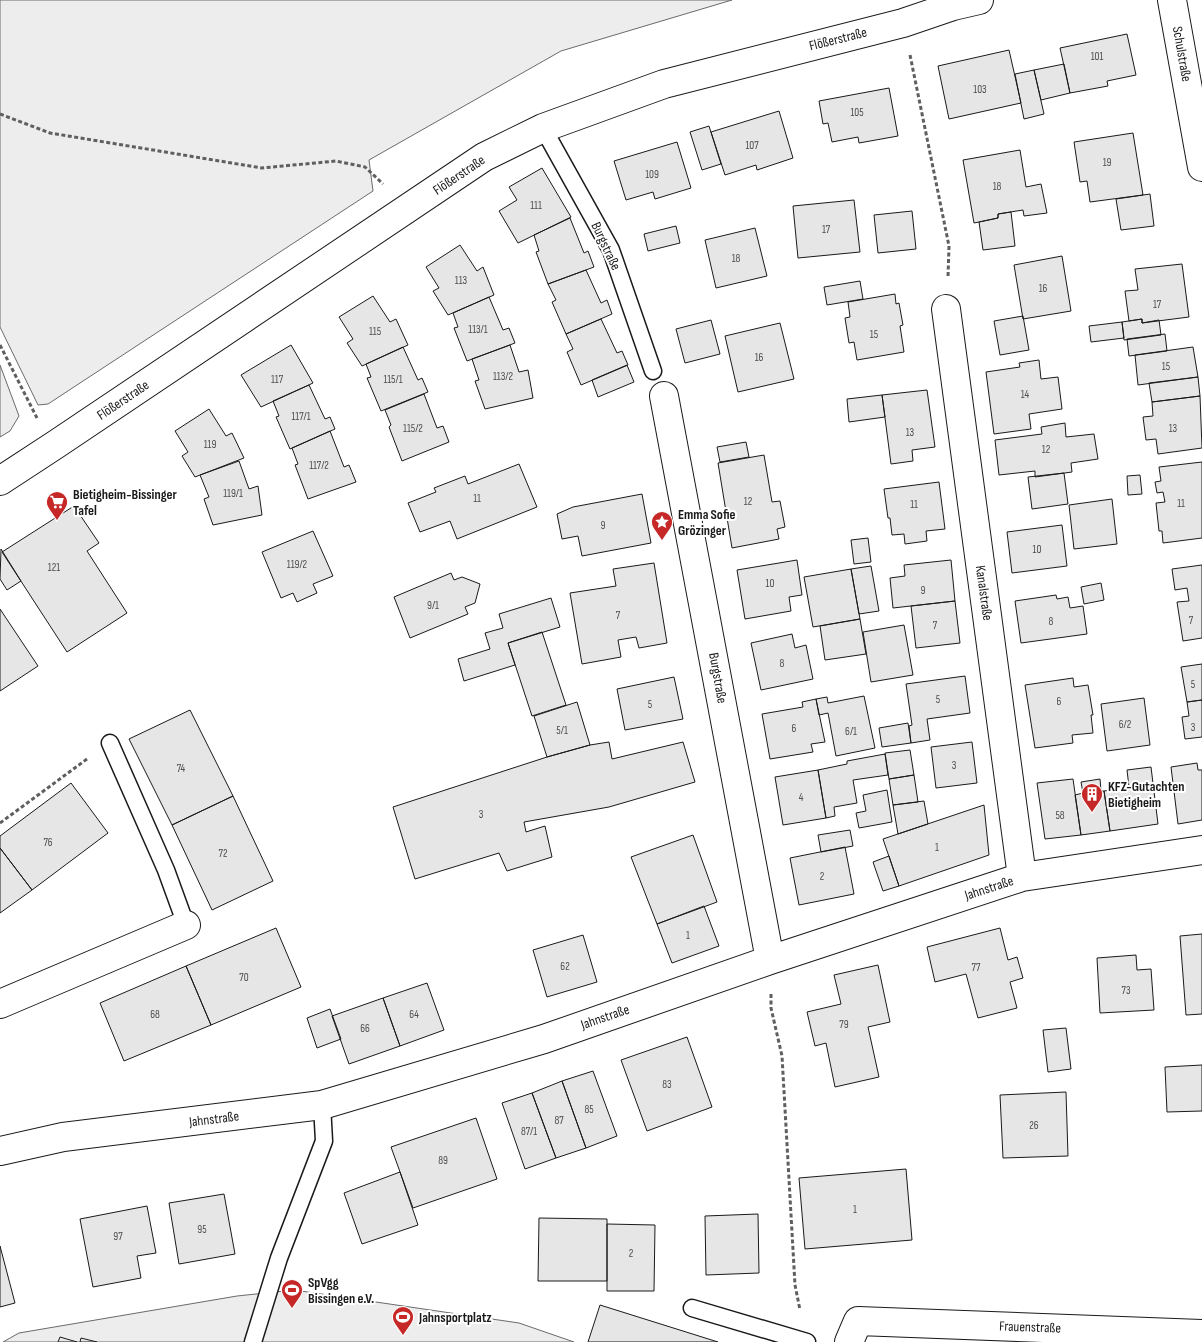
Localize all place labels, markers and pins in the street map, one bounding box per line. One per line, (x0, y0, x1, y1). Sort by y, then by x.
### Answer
place label: Bietigheim-Bissinger Tafel (73, 486, 177, 519)
supermarket icon: Bietigheim-Bissinger Tafel (45, 490, 69, 521)
place label: Emma Sofie Grözinger (678, 506, 735, 539)
place icon: Emma Sofie Grözinger (650, 510, 674, 541)
place label: KFZ-Gutachten Bietigheim (1108, 778, 1184, 811)
building icon: KFZ-Gutachten Bietigheim (1080, 782, 1104, 813)
place label: SpVgg Bissingen e.V. (308, 1274, 374, 1307)
sports icon: SpVgg Bissingen e.V. (280, 1278, 304, 1309)
sports icon: Jahnsportplatz (391, 1305, 415, 1336)
place label: Jahnsportplatz (418, 1309, 492, 1326)

